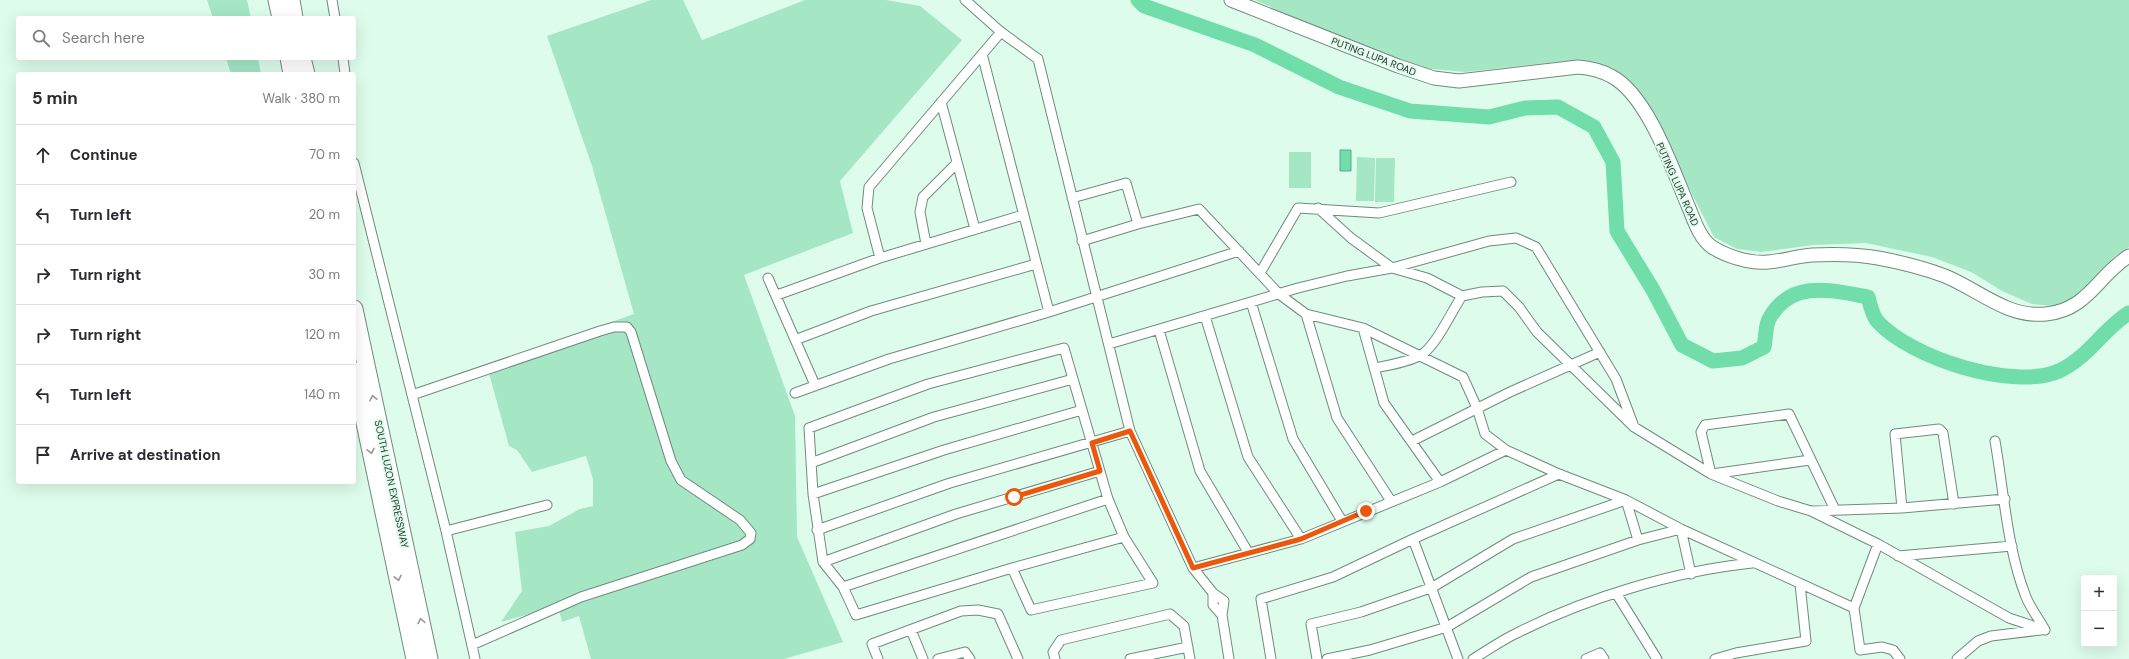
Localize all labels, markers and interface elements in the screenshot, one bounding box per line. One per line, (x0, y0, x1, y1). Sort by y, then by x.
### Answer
search box (16, 16, 356, 60)
icon: search (30, 27, 52, 49)
text: Search here (62, 28, 145, 48)
street label: PUTING LUPA ROAD (1330, 34, 1418, 79)
text: 5 min (32, 87, 78, 109)
text: Walk · 380 m (263, 90, 340, 107)
street label: PUTING LUPA ROAD (1653, 140, 1702, 228)
icon: ahead (32, 144, 54, 166)
text: Continue (70, 145, 138, 165)
text: 70 m (309, 146, 340, 163)
icon: left (32, 204, 54, 226)
text: Turn left (70, 205, 131, 225)
text: 20 m (309, 206, 340, 223)
icon: right (32, 264, 54, 286)
text: Turn right (70, 265, 141, 285)
text: 30 m (308, 266, 340, 283)
icon: right (32, 324, 54, 346)
text: Turn right (70, 325, 141, 345)
text: 120 m (305, 326, 340, 343)
icon: left (32, 384, 54, 406)
text: Turn left (70, 385, 131, 405)
text: 140 m (304, 386, 340, 403)
one-way arrow (370, 395, 378, 401)
street label: SOUTH LUZON EXPRESSWAY (372, 419, 411, 549)
icon: arrive (32, 444, 54, 466)
text: Arrive at destination (70, 445, 221, 465)
one-way arrow (366, 447, 374, 454)
route start (1005, 488, 1023, 506)
route end (1357, 502, 1375, 520)
one-way arrow (393, 575, 402, 581)
map controls (2081, 575, 2117, 647)
button: + (2081, 575, 2117, 611)
button: − (2081, 611, 2117, 647)
one-way arrow (417, 618, 425, 624)

